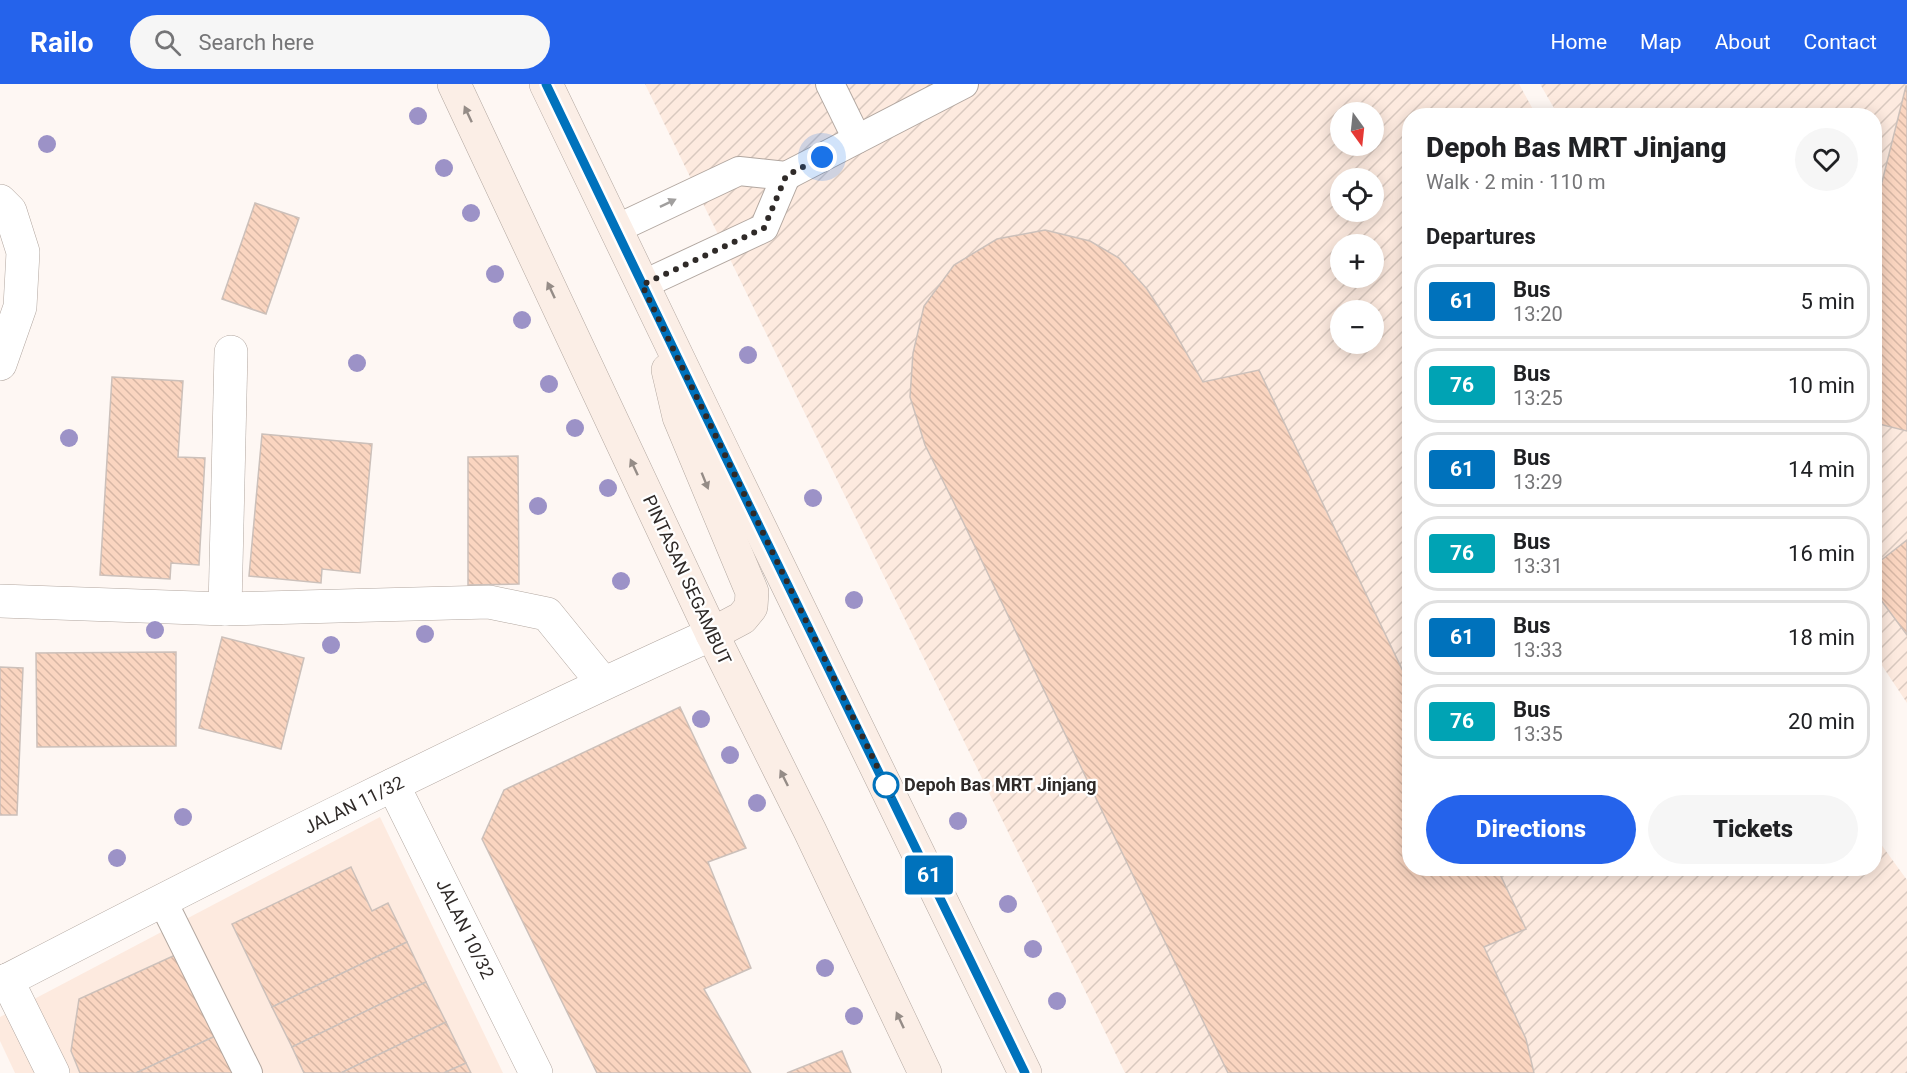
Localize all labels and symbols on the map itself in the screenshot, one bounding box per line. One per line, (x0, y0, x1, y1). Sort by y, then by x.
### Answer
north arrow (1330, 102, 1384, 156)
one-way arrow (464, 105, 473, 122)
your location (807, 142, 837, 172)
one-way arrow (659, 198, 676, 208)
one-way arrow (547, 282, 556, 299)
one-way arrow (629, 458, 638, 475)
one-way arrow (700, 472, 710, 490)
street label: PINTASAN SEGAMBUT (639, 492, 736, 668)
one-way arrow (780, 770, 789, 787)
street label: JALAN 11/32 (301, 771, 407, 838)
marker: Depoh Bas MRT Jinjang (873, 772, 899, 798)
place label: Depoh Bas MRT Jinjang (904, 774, 1097, 795)
line badge: 61 (902, 856, 956, 894)
street label: JALAN 10/32 (432, 876, 499, 982)
one-way arrow (896, 1012, 905, 1029)

